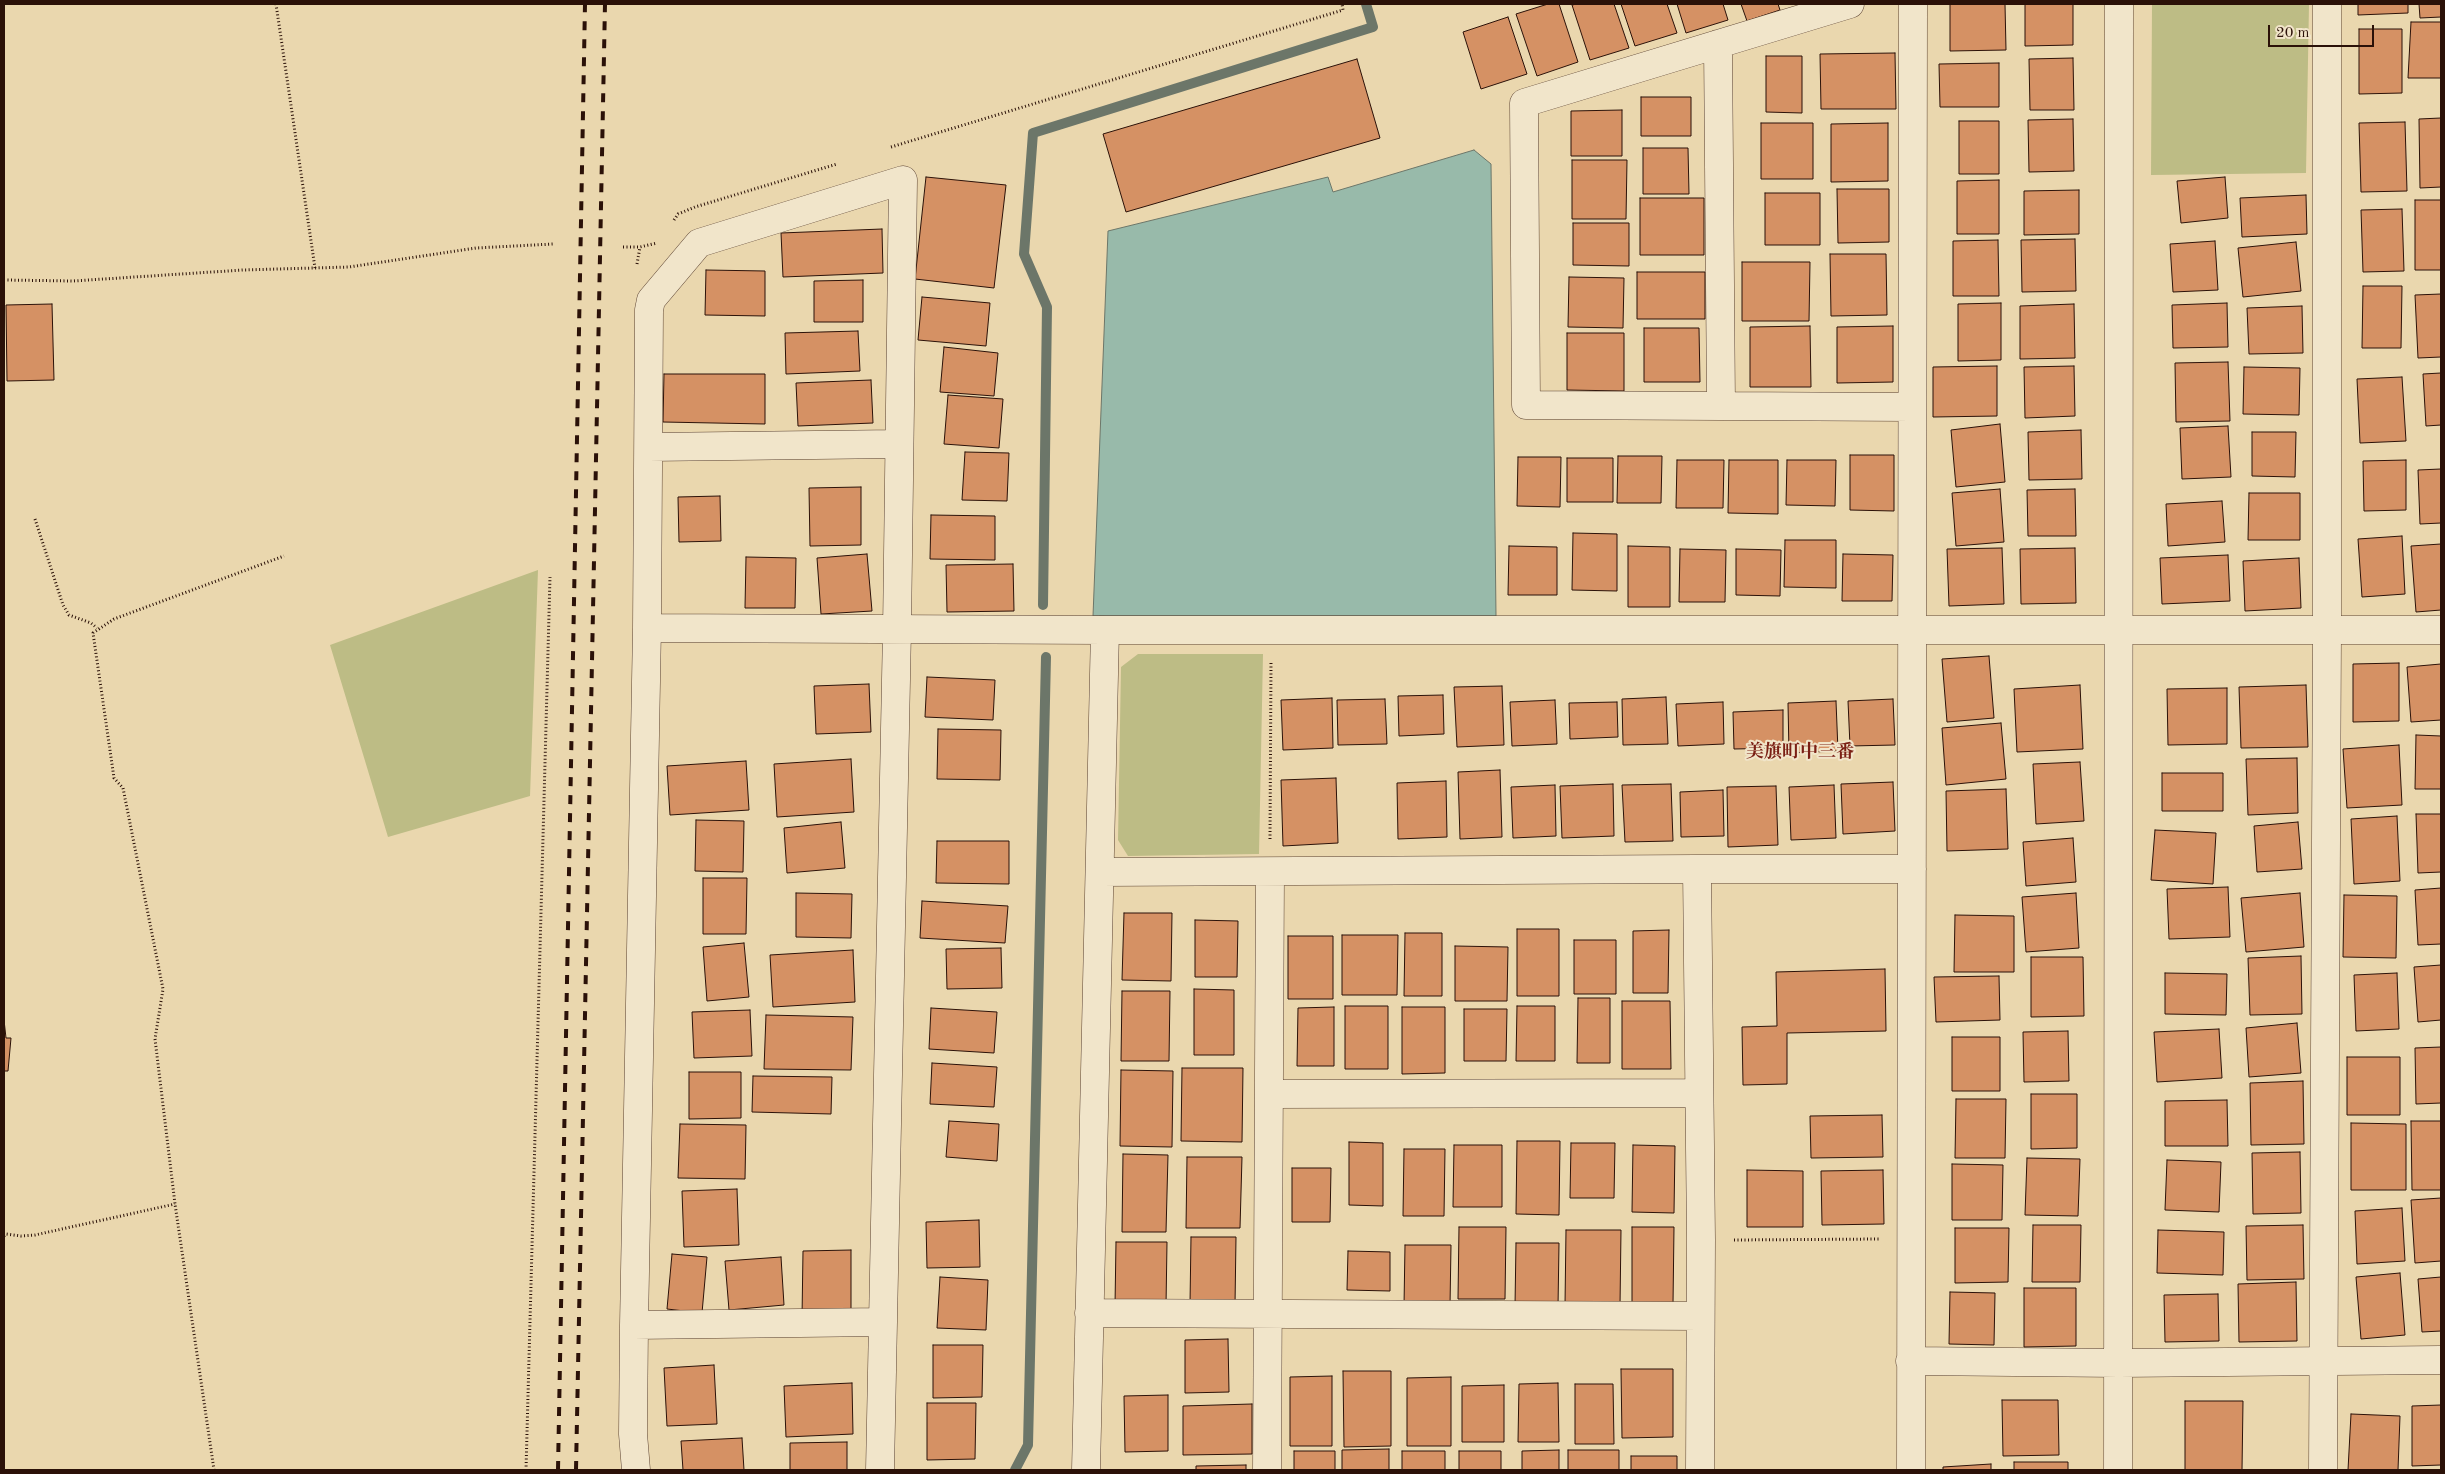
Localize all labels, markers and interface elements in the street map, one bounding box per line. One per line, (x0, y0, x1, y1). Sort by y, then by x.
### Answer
scale bar (2270, 15, 2376, 47)
text: 20 m (2276, 26, 2310, 41)
district label: 美旗町中三番 (1746, 741, 1854, 763)

